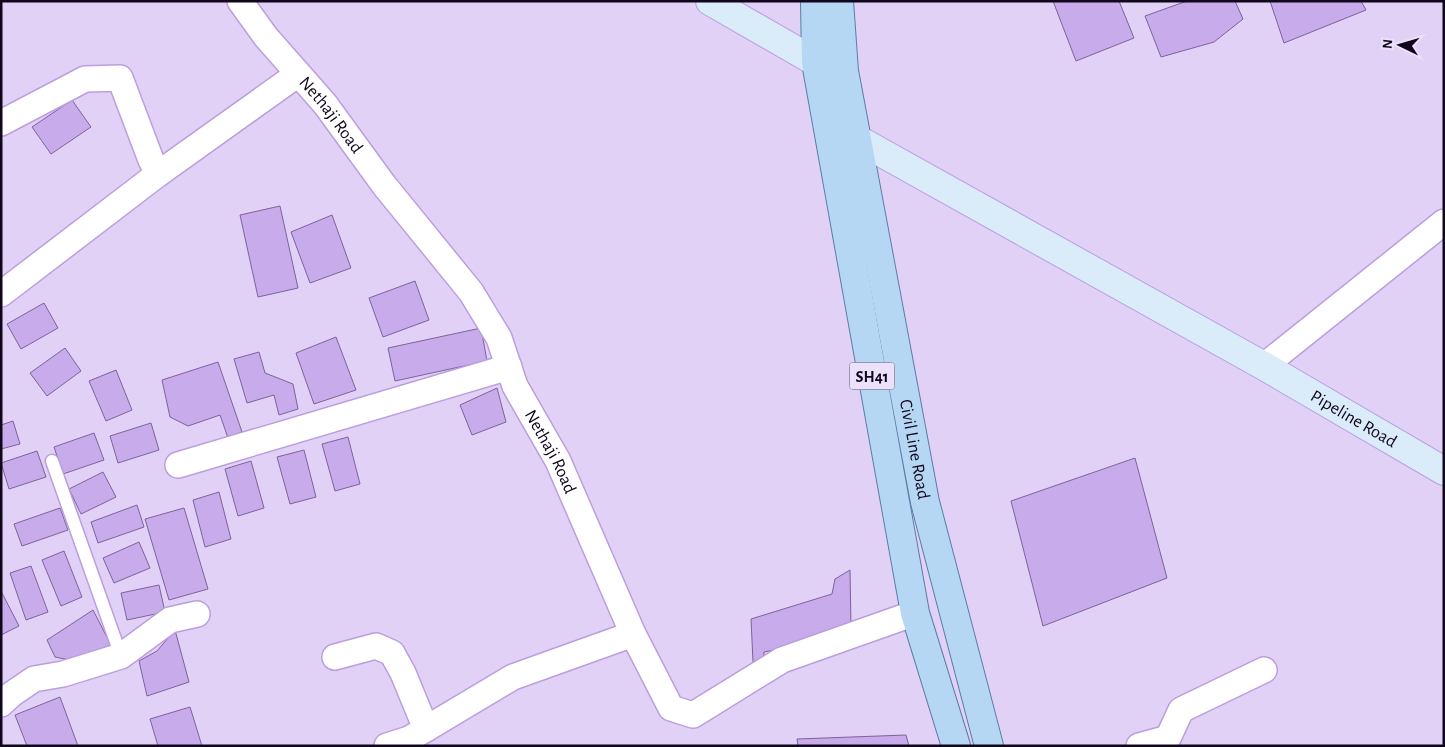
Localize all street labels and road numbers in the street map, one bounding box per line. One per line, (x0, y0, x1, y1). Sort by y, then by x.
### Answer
street label: Nethaji Road (295, 74, 366, 157)
road number: SH41 (850, 362, 894, 390)
street label: Pipeline Road (1307, 387, 1400, 451)
street label: Civil Line Road (896, 398, 932, 501)
street label: Nethaji Road (521, 407, 579, 496)

